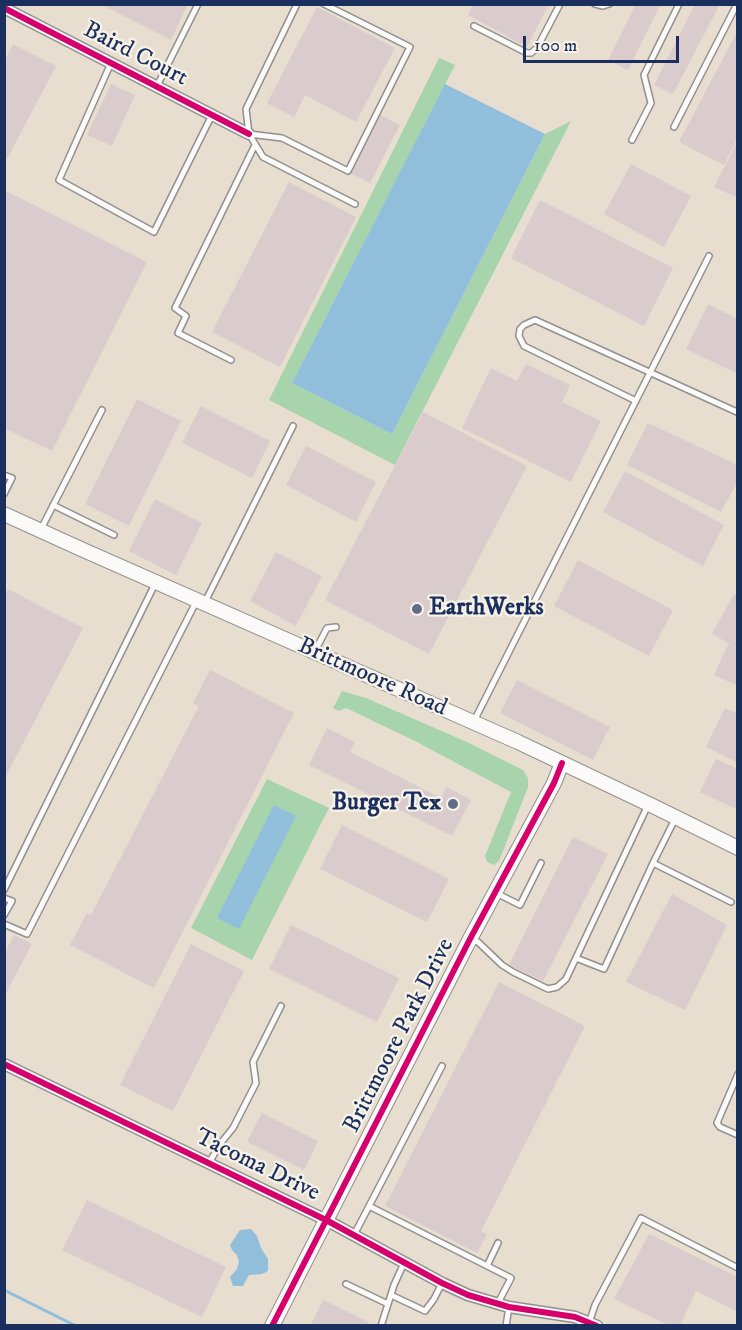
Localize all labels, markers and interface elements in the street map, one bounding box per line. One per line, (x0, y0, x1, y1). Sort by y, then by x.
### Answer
street label: Baird Court (78, 16, 192, 94)
scale bar (526, 24, 682, 62)
text: 100 m (534, 35, 577, 57)
place label: EarthWerks (429, 595, 544, 623)
marker: EarthWerks (410, 602, 424, 616)
street label: Brittmoore Road (293, 632, 451, 724)
place label: Burger Tex (332, 790, 441, 818)
marker: Burger Tex (446, 797, 460, 811)
street label: Brittmoore Park Drive (339, 934, 461, 1138)
street label: Tacoma Drive (190, 1123, 324, 1209)

